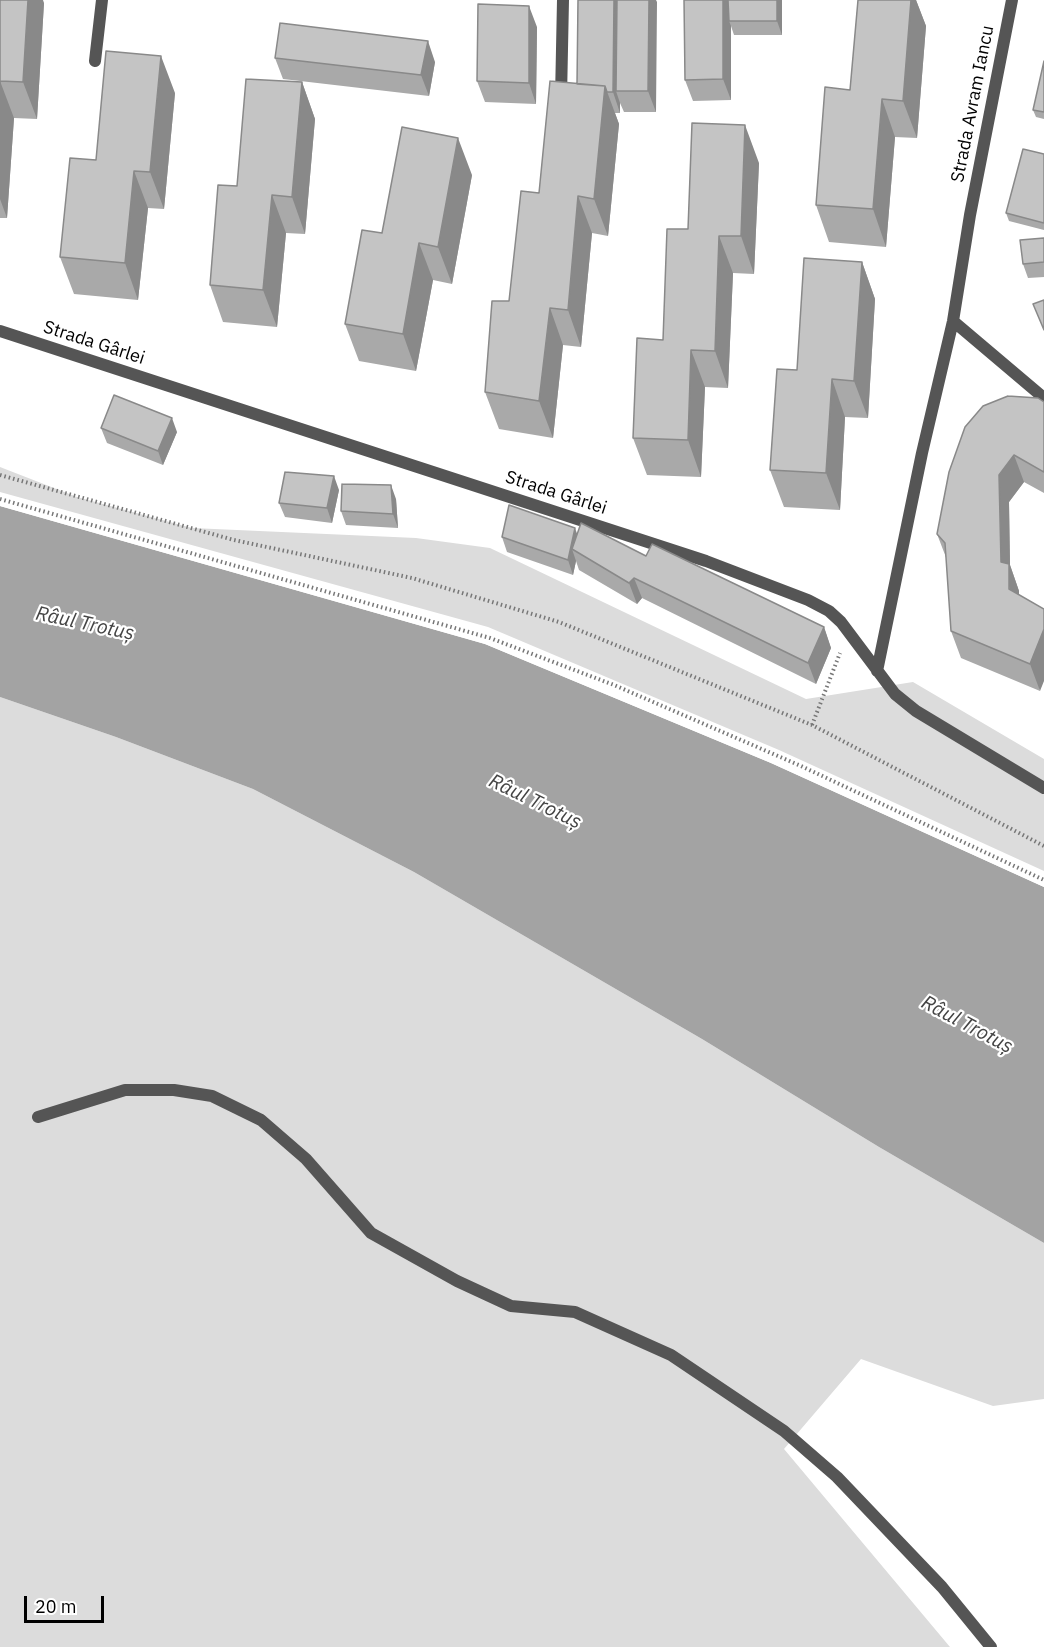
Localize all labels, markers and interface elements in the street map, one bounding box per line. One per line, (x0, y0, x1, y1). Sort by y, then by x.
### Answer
street label: Strada Avram Iancu (947, 24, 999, 184)
street label: Strada Gârlei (41, 316, 147, 370)
street label: Strada Gârlei (503, 466, 609, 520)
water label: Râul Trotuș (34, 602, 136, 646)
water label: Râul Trotuș (485, 769, 585, 835)
water label: Râul Trotuș (917, 991, 1017, 1059)
scale bar (27, 1584, 106, 1622)
text: 20 m (35, 1595, 77, 1618)

